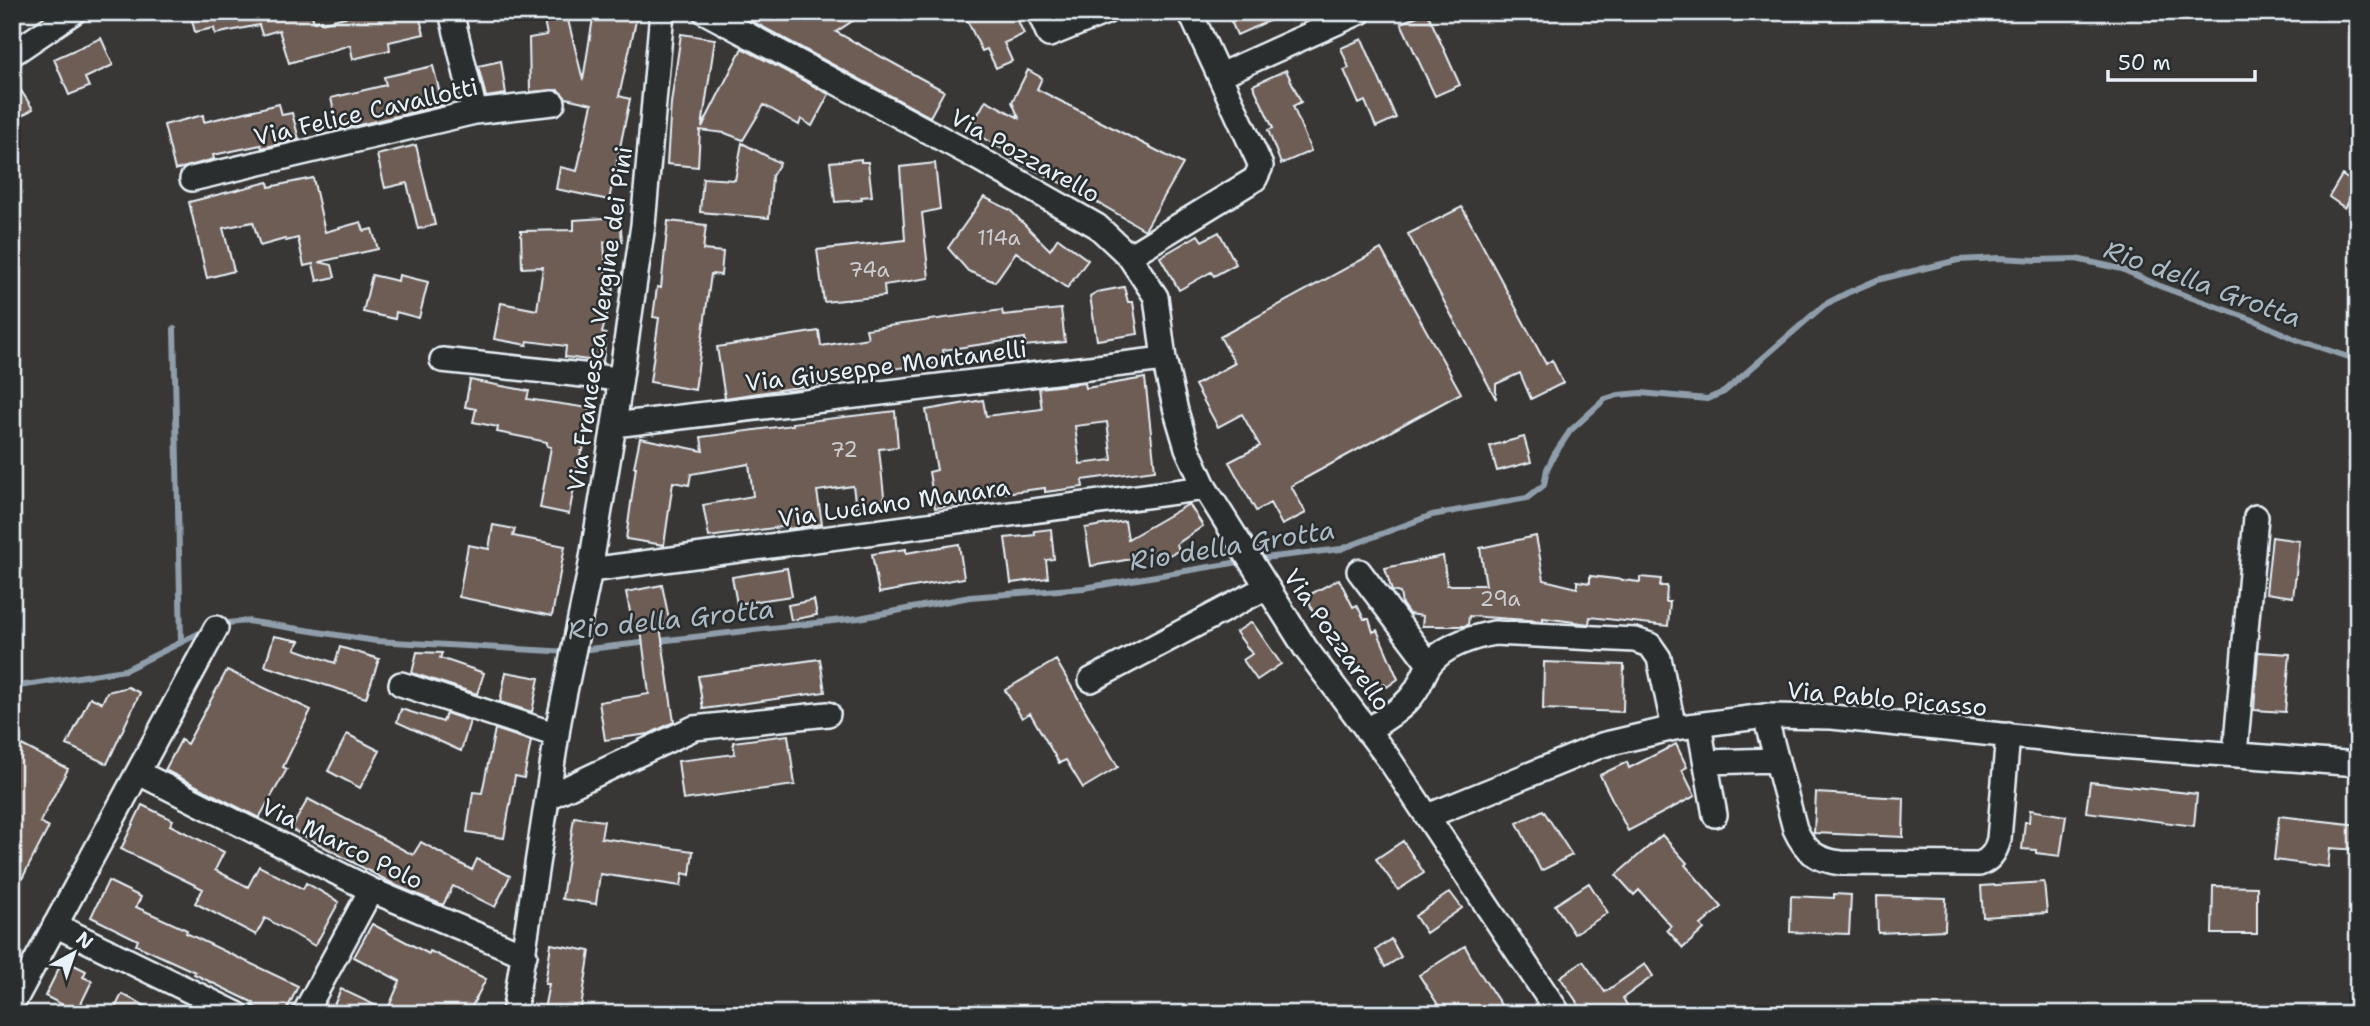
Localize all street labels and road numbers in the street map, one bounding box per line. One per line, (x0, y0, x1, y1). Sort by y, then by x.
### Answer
street label: Via Felice Cavallotti (251, 71, 481, 153)
street label: Via Pozzarello (944, 102, 1106, 210)
street label: Via Francesca Vergine dei Pini (560, 144, 640, 494)
street label: Via Giuseppe Montanelli (743, 333, 1029, 399)
street label: Via Luciano Manara (776, 471, 1012, 535)
street label: Via Pozzarello (1276, 563, 1398, 717)
street label: Via Pablo Picasso (1785, 674, 1989, 724)
street label: Via Marco Polo (256, 791, 428, 897)

